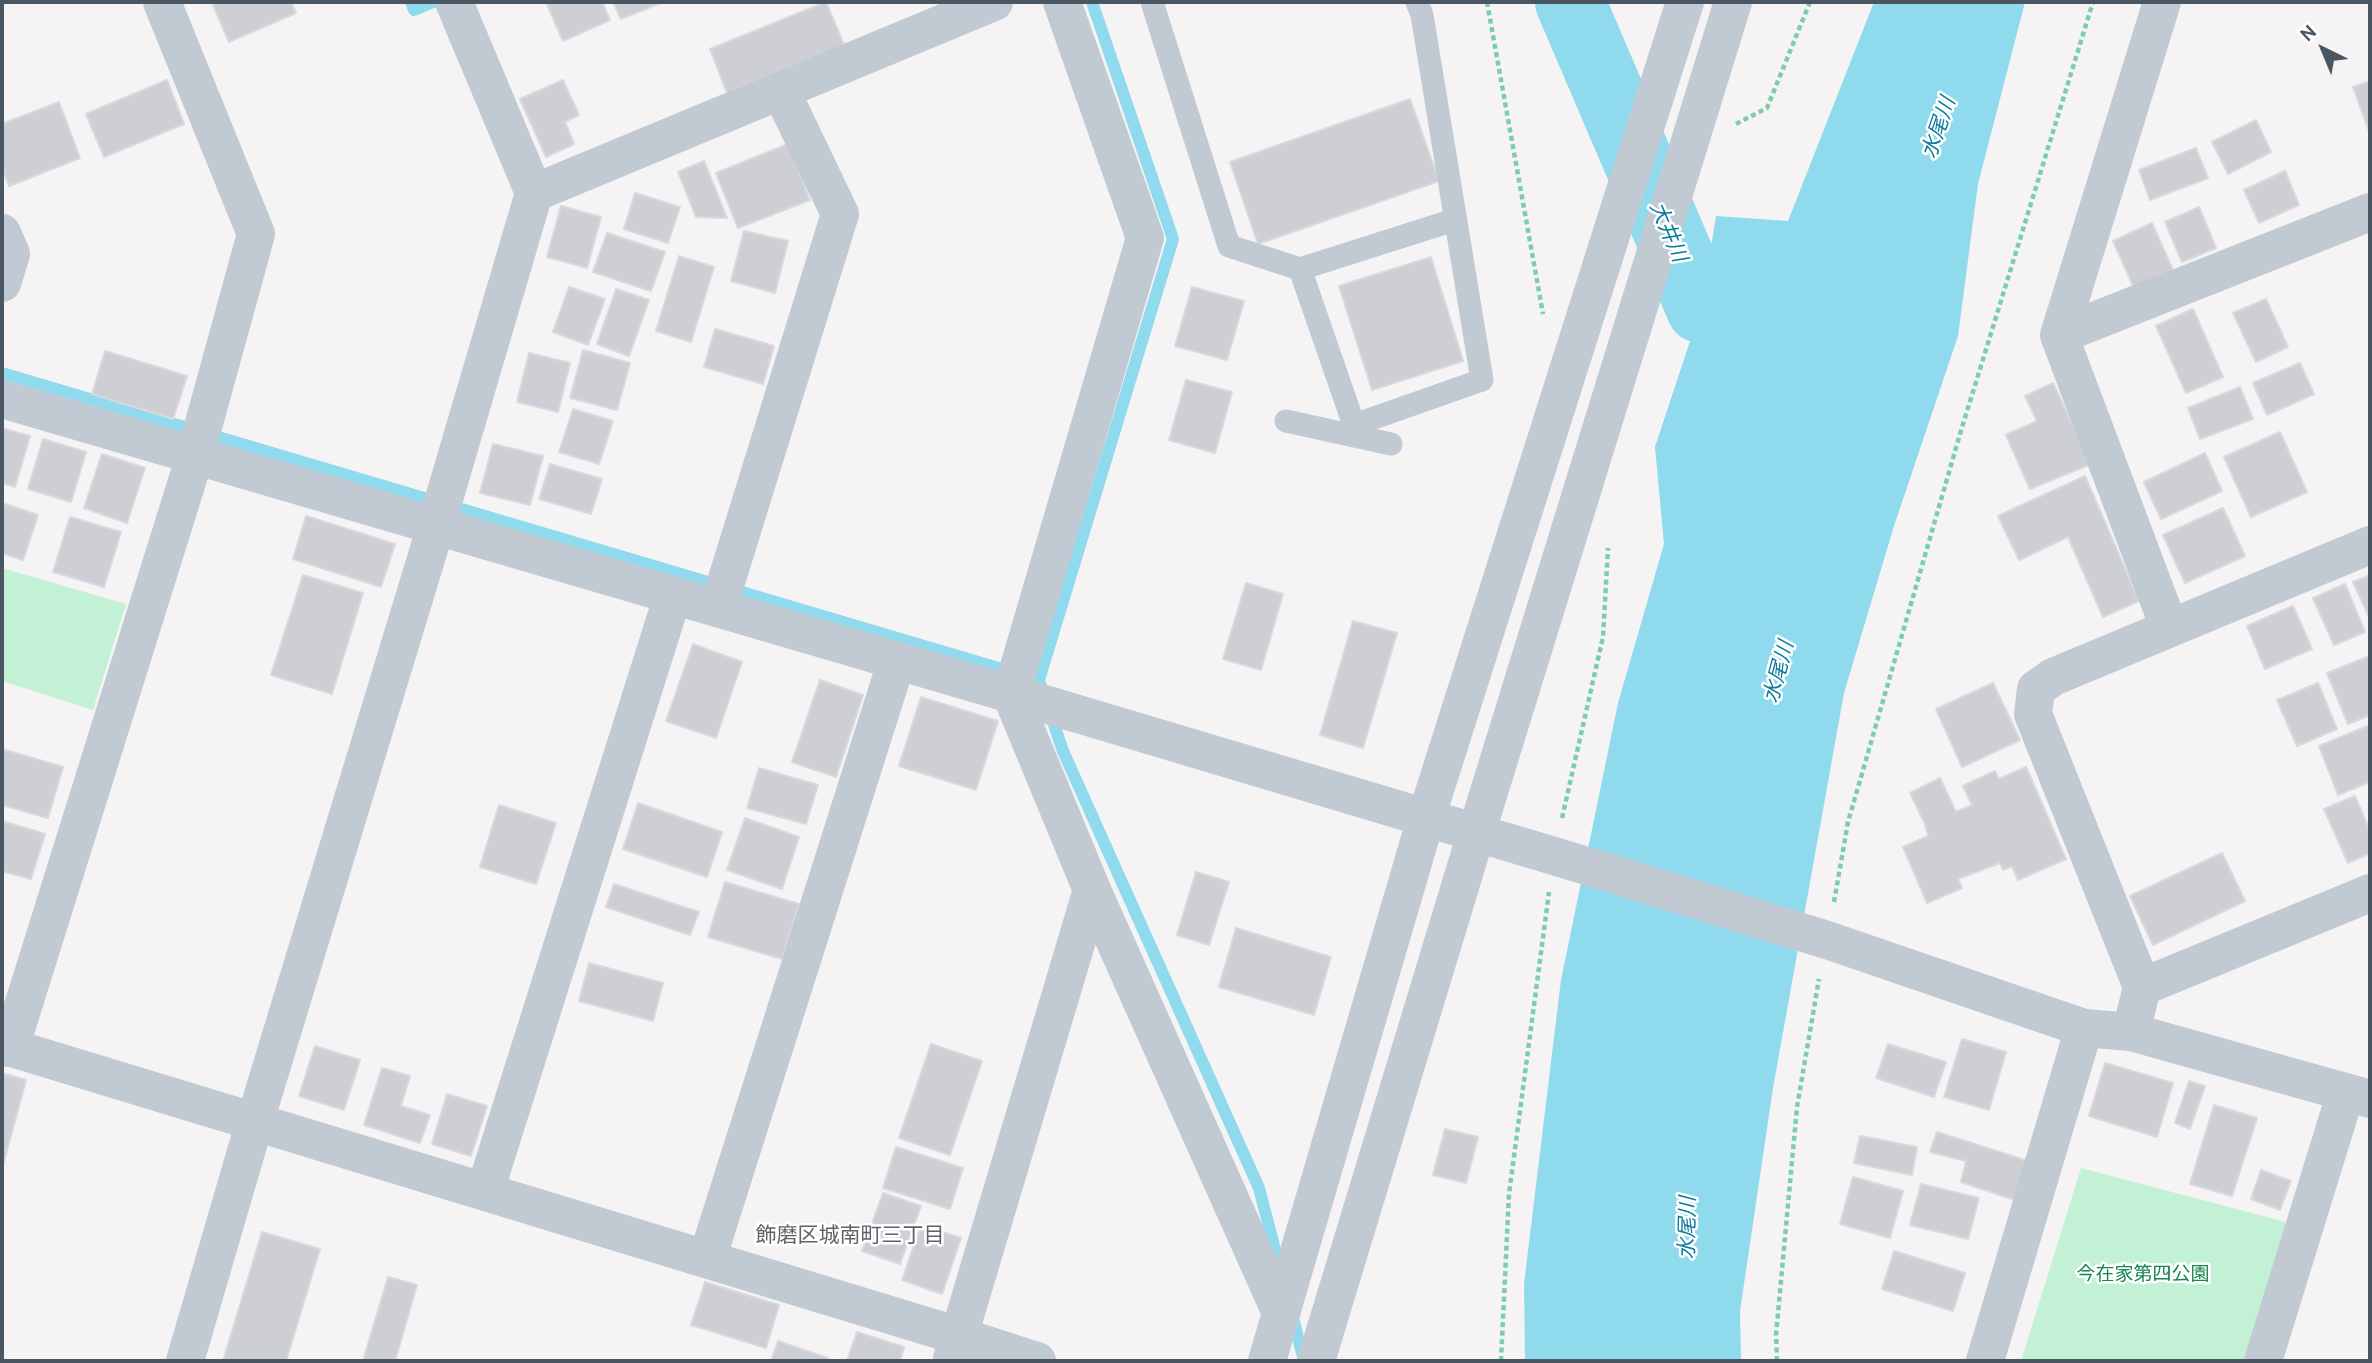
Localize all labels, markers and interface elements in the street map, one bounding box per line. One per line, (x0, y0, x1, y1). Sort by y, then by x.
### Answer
north arrow (2288, 14, 2358, 84)
text: N (2296, 20, 2321, 46)
water label: 水尾川 (1917, 94, 1961, 162)
water label: 大井川 (1644, 198, 1692, 266)
water label: 水尾川 (1759, 638, 1799, 706)
water label: 水尾川 (1675, 1196, 1701, 1260)
district label: 飾磨区城南町三丁目 (756, 1223, 944, 1249)
park label: 今在家第四公園 (2077, 1263, 2209, 1285)

